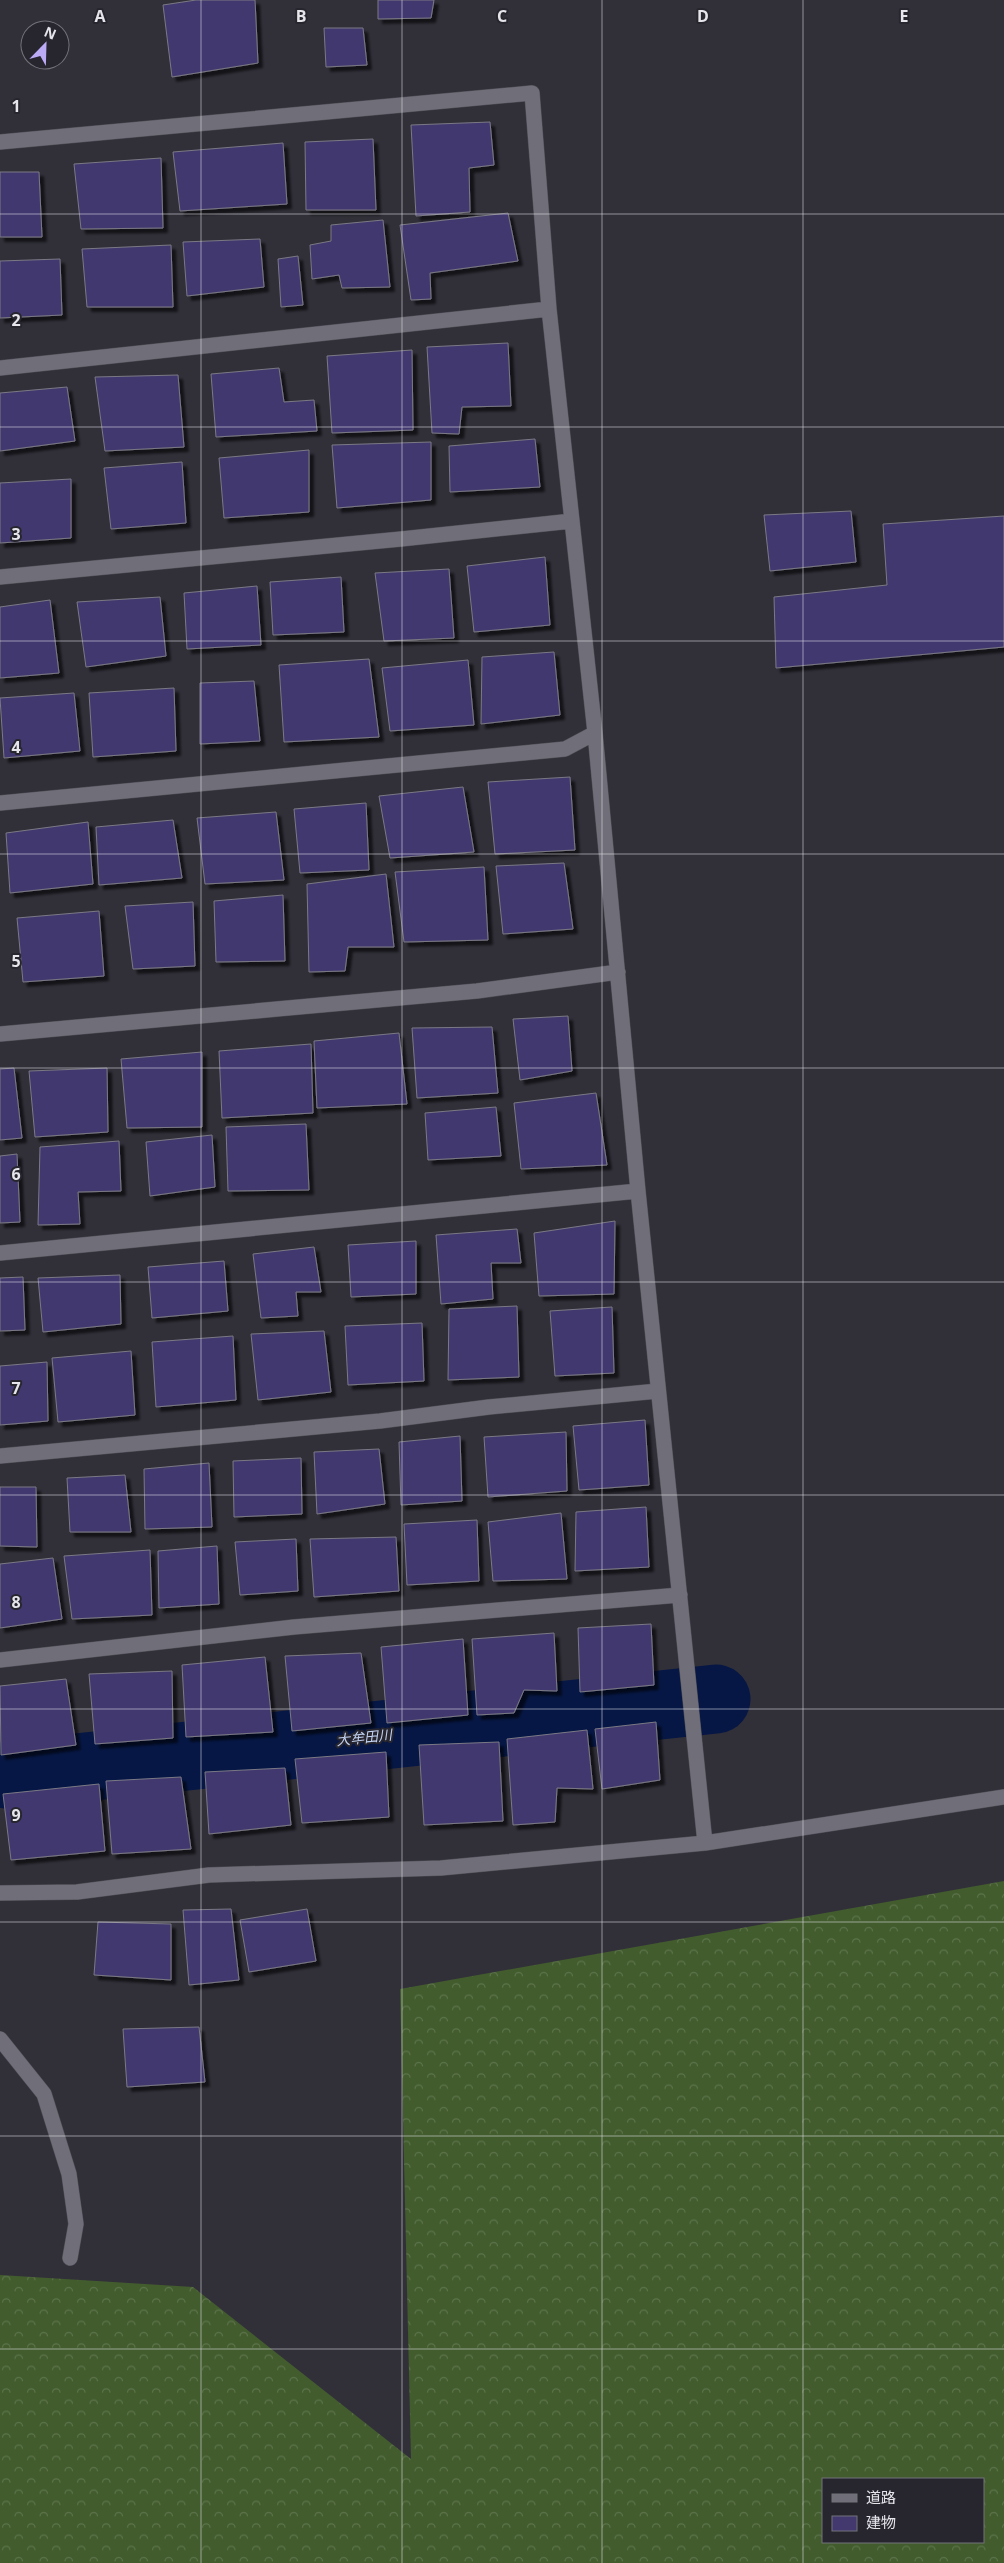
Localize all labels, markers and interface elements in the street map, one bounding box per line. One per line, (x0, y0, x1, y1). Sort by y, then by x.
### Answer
text: A (94, 5, 106, 27)
text: B (296, 5, 306, 27)
text: C (497, 5, 507, 27)
text: D (697, 5, 709, 27)
text: E (900, 5, 909, 27)
north arrow (20, 20, 70, 70)
text: N (41, 22, 59, 44)
text: 1 (11, 95, 21, 117)
text: 2 (11, 309, 21, 331)
text: 3 (11, 523, 21, 545)
text: 4 (11, 736, 21, 758)
text: 5 (11, 950, 21, 972)
text: 6 (11, 1163, 21, 1185)
text: 7 (11, 1377, 21, 1399)
text: 8 (11, 1591, 21, 1613)
water label: 大牟田川 (335, 1724, 395, 1749)
text: 9 (11, 1804, 21, 1826)
legend (822, 2478, 984, 2543)
text: 道路 (866, 2487, 896, 2507)
text: 建物 (866, 2512, 896, 2532)

